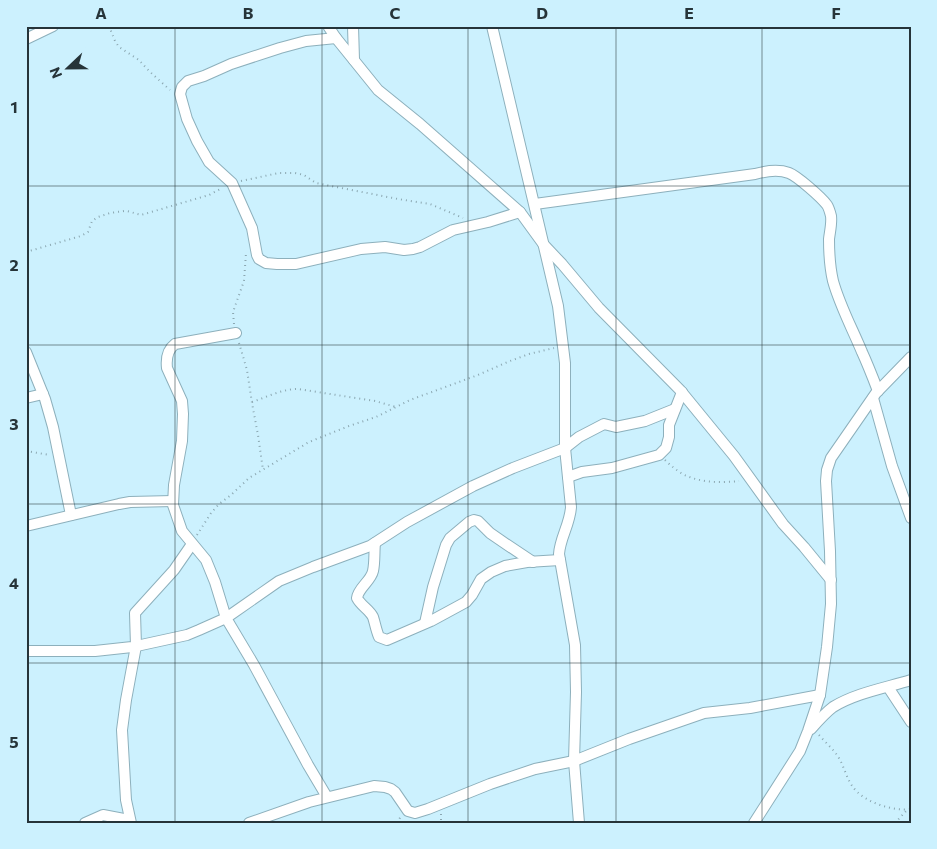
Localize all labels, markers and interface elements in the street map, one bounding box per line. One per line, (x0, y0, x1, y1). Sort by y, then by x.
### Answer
text: A (95, 3, 107, 22)
text: B (243, 3, 254, 22)
text: C (390, 3, 401, 22)
text: D (536, 3, 548, 22)
text: E (684, 3, 694, 22)
text: F (831, 3, 841, 22)
north arrow (42, 42, 92, 92)
text: N (46, 65, 65, 81)
text: 1 (10, 97, 18, 116)
text: 2 (9, 255, 19, 274)
text: 3 (9, 414, 19, 433)
text: 4 (9, 573, 19, 592)
text: 5 (9, 732, 19, 751)

